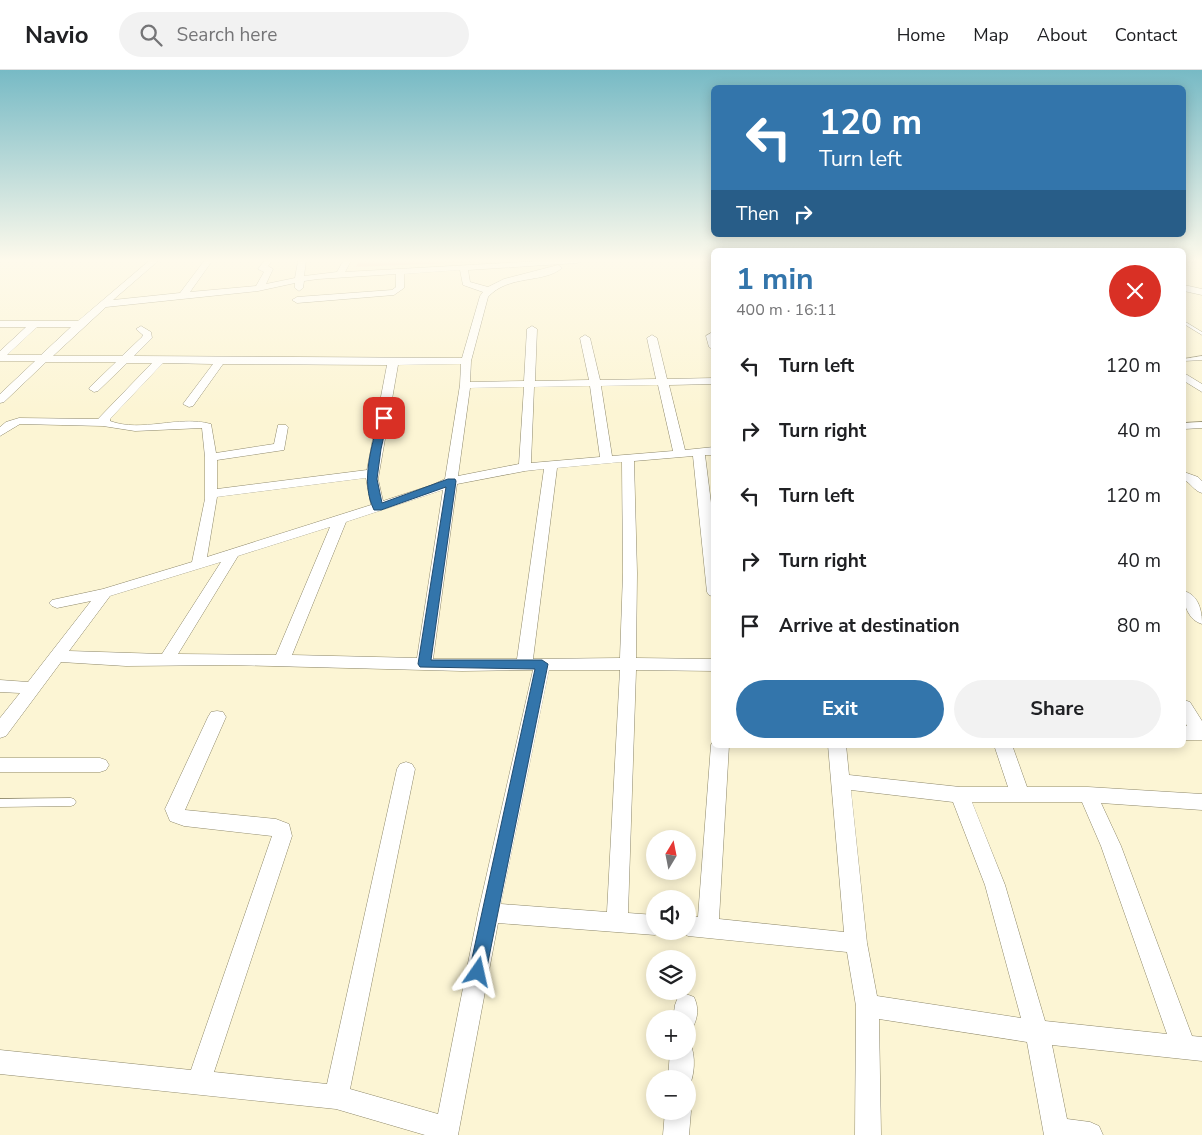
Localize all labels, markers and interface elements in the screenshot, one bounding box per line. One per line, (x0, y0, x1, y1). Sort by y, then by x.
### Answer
search box (119, 12, 469, 57)
text: Navio (25, 19, 89, 51)
icon: search (137, 21, 165, 49)
text: Search here (177, 22, 277, 48)
text: Home (897, 23, 945, 47)
text: Map (973, 23, 1009, 47)
text: About (1037, 23, 1087, 47)
text: Contact (1115, 23, 1177, 47)
text: 120 m (819, 99, 922, 146)
icon: left (736, 105, 801, 170)
text: Turn left (819, 144, 902, 174)
icon: right (789, 200, 817, 228)
text: Then (736, 201, 779, 227)
text: 1 min (736, 259, 814, 300)
button: close (1109, 265, 1161, 317)
text: 400 m · 16:11 (736, 299, 837, 321)
icon: left (736, 352, 764, 380)
text: Turn left (779, 353, 854, 379)
text: 120 m (1106, 353, 1161, 379)
pin (363, 397, 405, 439)
icon: arrive (370, 404, 398, 432)
icon: right (736, 417, 764, 445)
text: Turn right (779, 418, 866, 444)
text: 40 m (1117, 418, 1161, 444)
icon: left (736, 482, 764, 510)
text: Turn left (779, 483, 854, 509)
text: 120 m (1106, 483, 1161, 509)
icon: right (736, 547, 764, 575)
text: Turn right (779, 548, 866, 574)
text: 40 m (1117, 548, 1161, 574)
icon: arrive (736, 612, 764, 640)
text: Arrive at destination (779, 613, 960, 639)
text: 80 m (1117, 613, 1161, 639)
button: Exit (736, 680, 944, 738)
button: Share (954, 680, 1161, 738)
north arrow (646, 830, 696, 880)
map controls (646, 830, 696, 1120)
button: sound (646, 890, 696, 940)
position arrow (451, 945, 503, 997)
button: layers (646, 950, 696, 1000)
button: + (646, 1010, 696, 1060)
button: − (646, 1070, 696, 1120)

